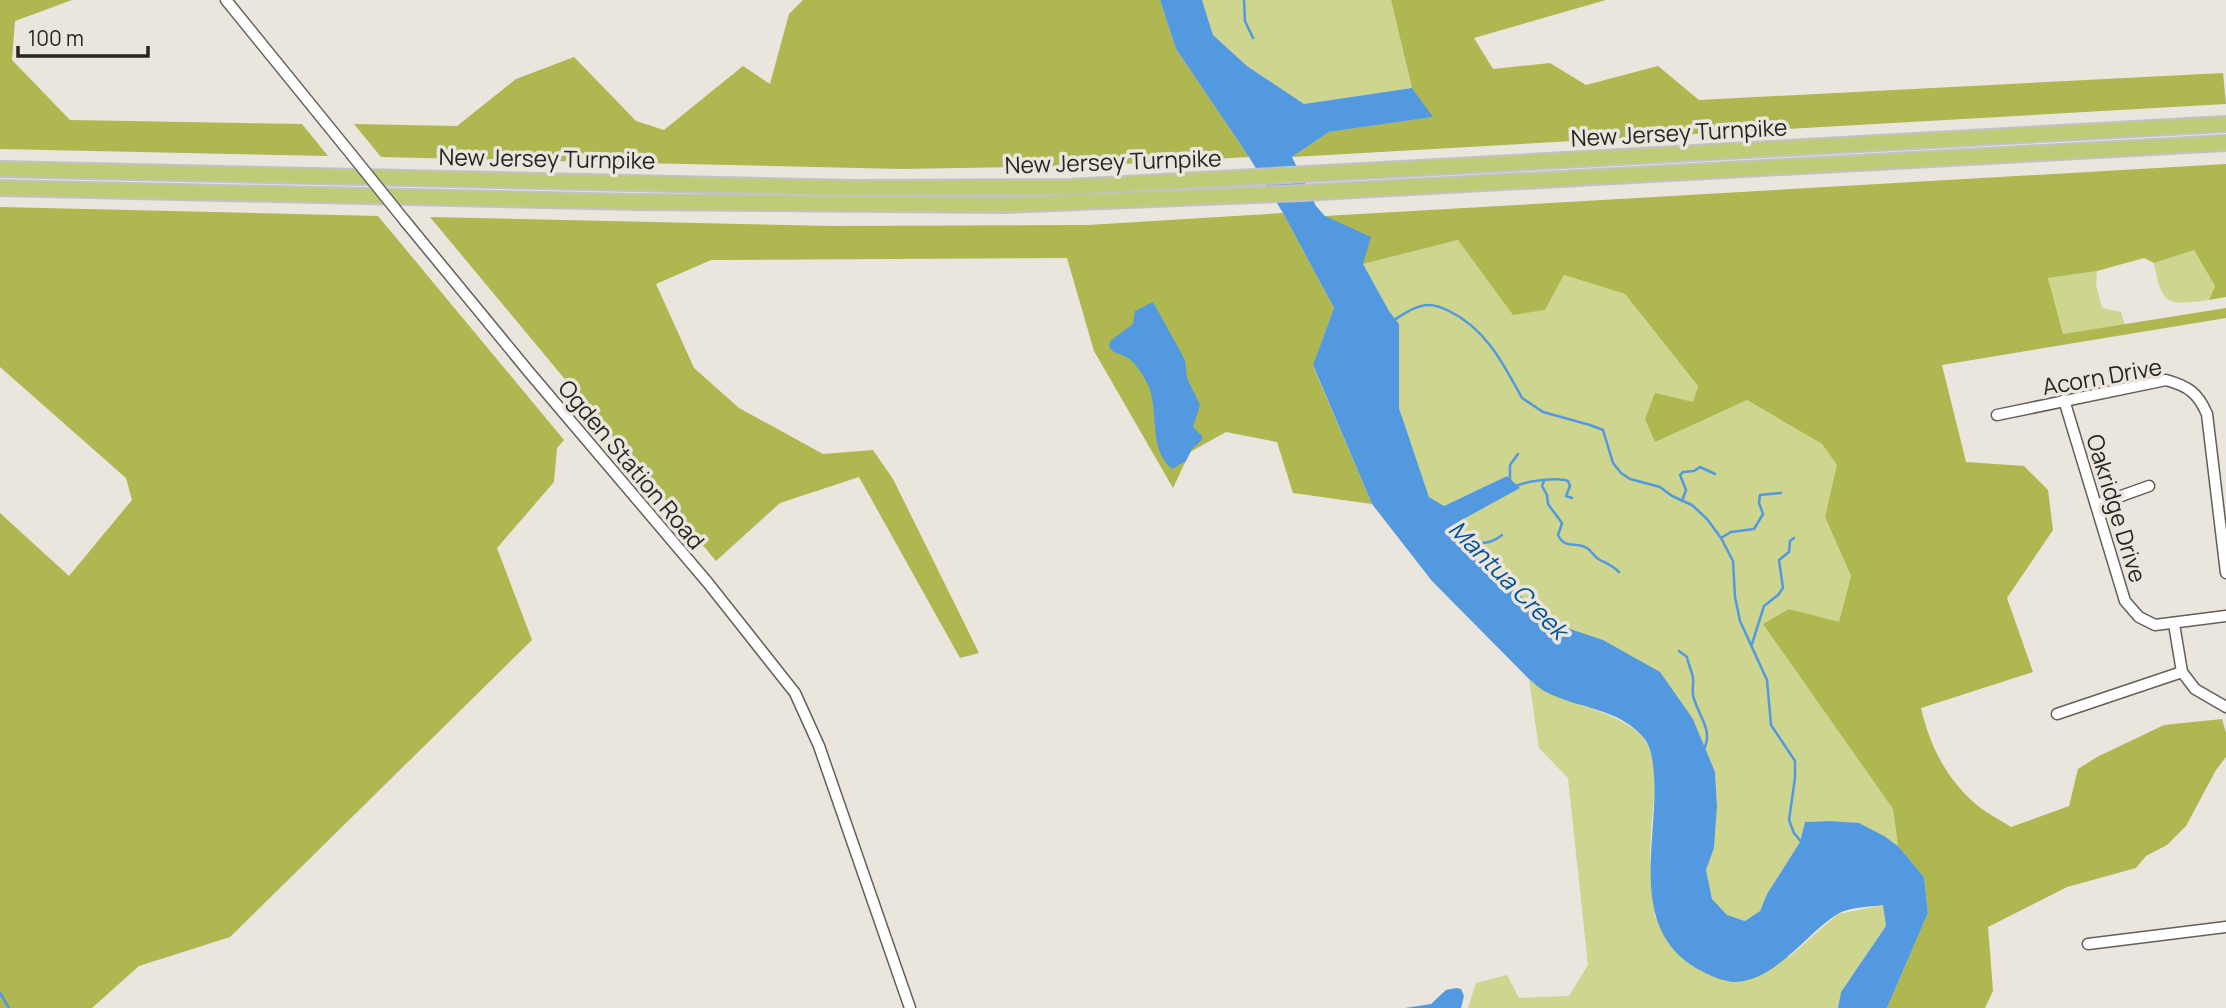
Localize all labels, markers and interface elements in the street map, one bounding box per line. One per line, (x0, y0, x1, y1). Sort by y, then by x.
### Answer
scale bar (18, 14, 147, 58)
text: 100 m (28, 24, 84, 52)
street label: New Jersey Turnpike (1570, 110, 1788, 154)
street label: New Jersey Turnpike (438, 140, 656, 176)
street label: New Jersey Turnpike (1004, 141, 1222, 181)
street label: Acorn Drive (2040, 350, 2164, 402)
street label: Ogden Station Road (551, 372, 713, 556)
street label: Oakridge Drive (2079, 430, 2155, 586)
water label: Mantua Creek (1442, 512, 1578, 648)

